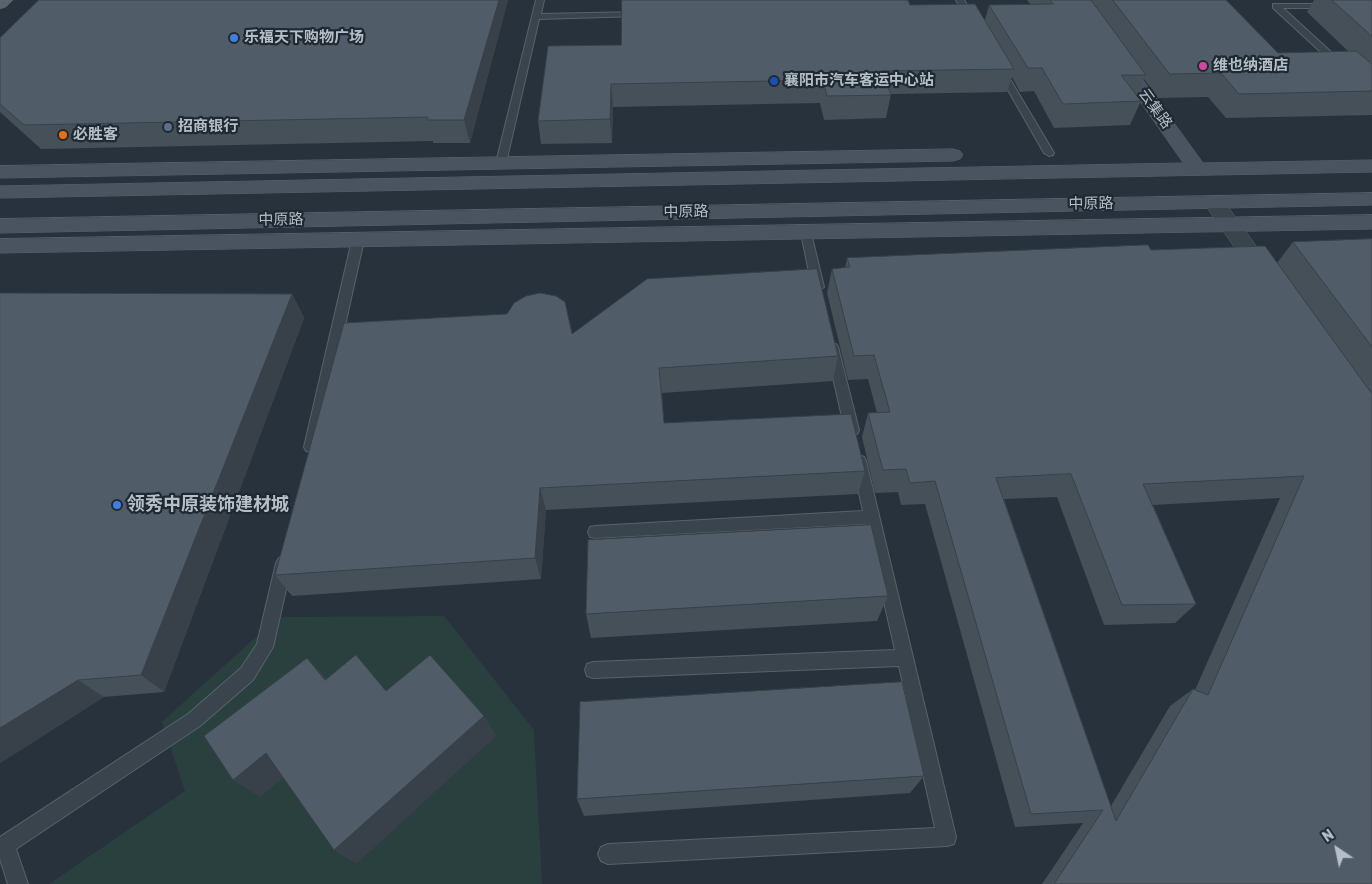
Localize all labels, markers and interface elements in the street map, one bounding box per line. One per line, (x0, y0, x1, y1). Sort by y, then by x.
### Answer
place label: 乐福天下购物广场 (244, 29, 364, 47)
marker: 乐福天下购物广场 (228, 32, 240, 44)
place label: 维也纳酒店 (1213, 57, 1288, 75)
marker: 维也纳酒店 (1197, 60, 1209, 72)
place label: 襄阳市汽车客运中心站 (784, 72, 934, 90)
marker: 襄阳市汽车客运中心站 (768, 75, 780, 87)
street label: 云集路 (1134, 86, 1176, 132)
place label: 招商银行 (178, 118, 238, 136)
marker: 招商银行 (162, 121, 174, 133)
place label: 必胜客 (73, 126, 118, 144)
marker: 必胜客 (57, 129, 69, 141)
street label: 中原路 (1068, 195, 1114, 213)
street label: 中原路 (663, 203, 709, 221)
street label: 中原路 (258, 211, 304, 229)
place label: 领秀中原装饰建材城 (127, 494, 289, 516)
marker: 领秀中原装饰建材城 (111, 499, 123, 511)
north arrow (1312, 824, 1362, 874)
text: N (1319, 826, 1337, 846)

